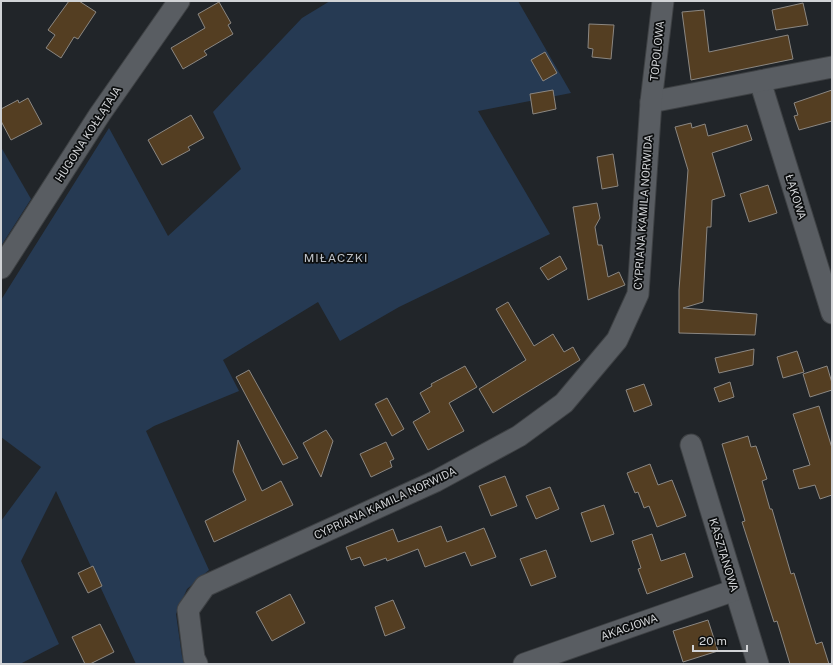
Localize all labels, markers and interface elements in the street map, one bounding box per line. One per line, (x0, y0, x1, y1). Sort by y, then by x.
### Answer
street label: TOPOLOWA (648, 20, 666, 82)
street label: HUGONA KOŁŁĄTAJA (53, 84, 124, 184)
street label: CYPRIANA KAMILA NORWIDA (632, 134, 654, 290)
street label: ŁĄKOWA (783, 173, 809, 221)
district label: MIŁACZKI (304, 251, 368, 265)
street label: CYPRIANA KAMILA NORWIDA (312, 465, 458, 541)
street label: KASZTANOWA (707, 517, 741, 593)
street label: AKACJOWA (599, 612, 659, 642)
scale bar (693, 627, 747, 653)
text: 20 m (699, 634, 727, 648)

